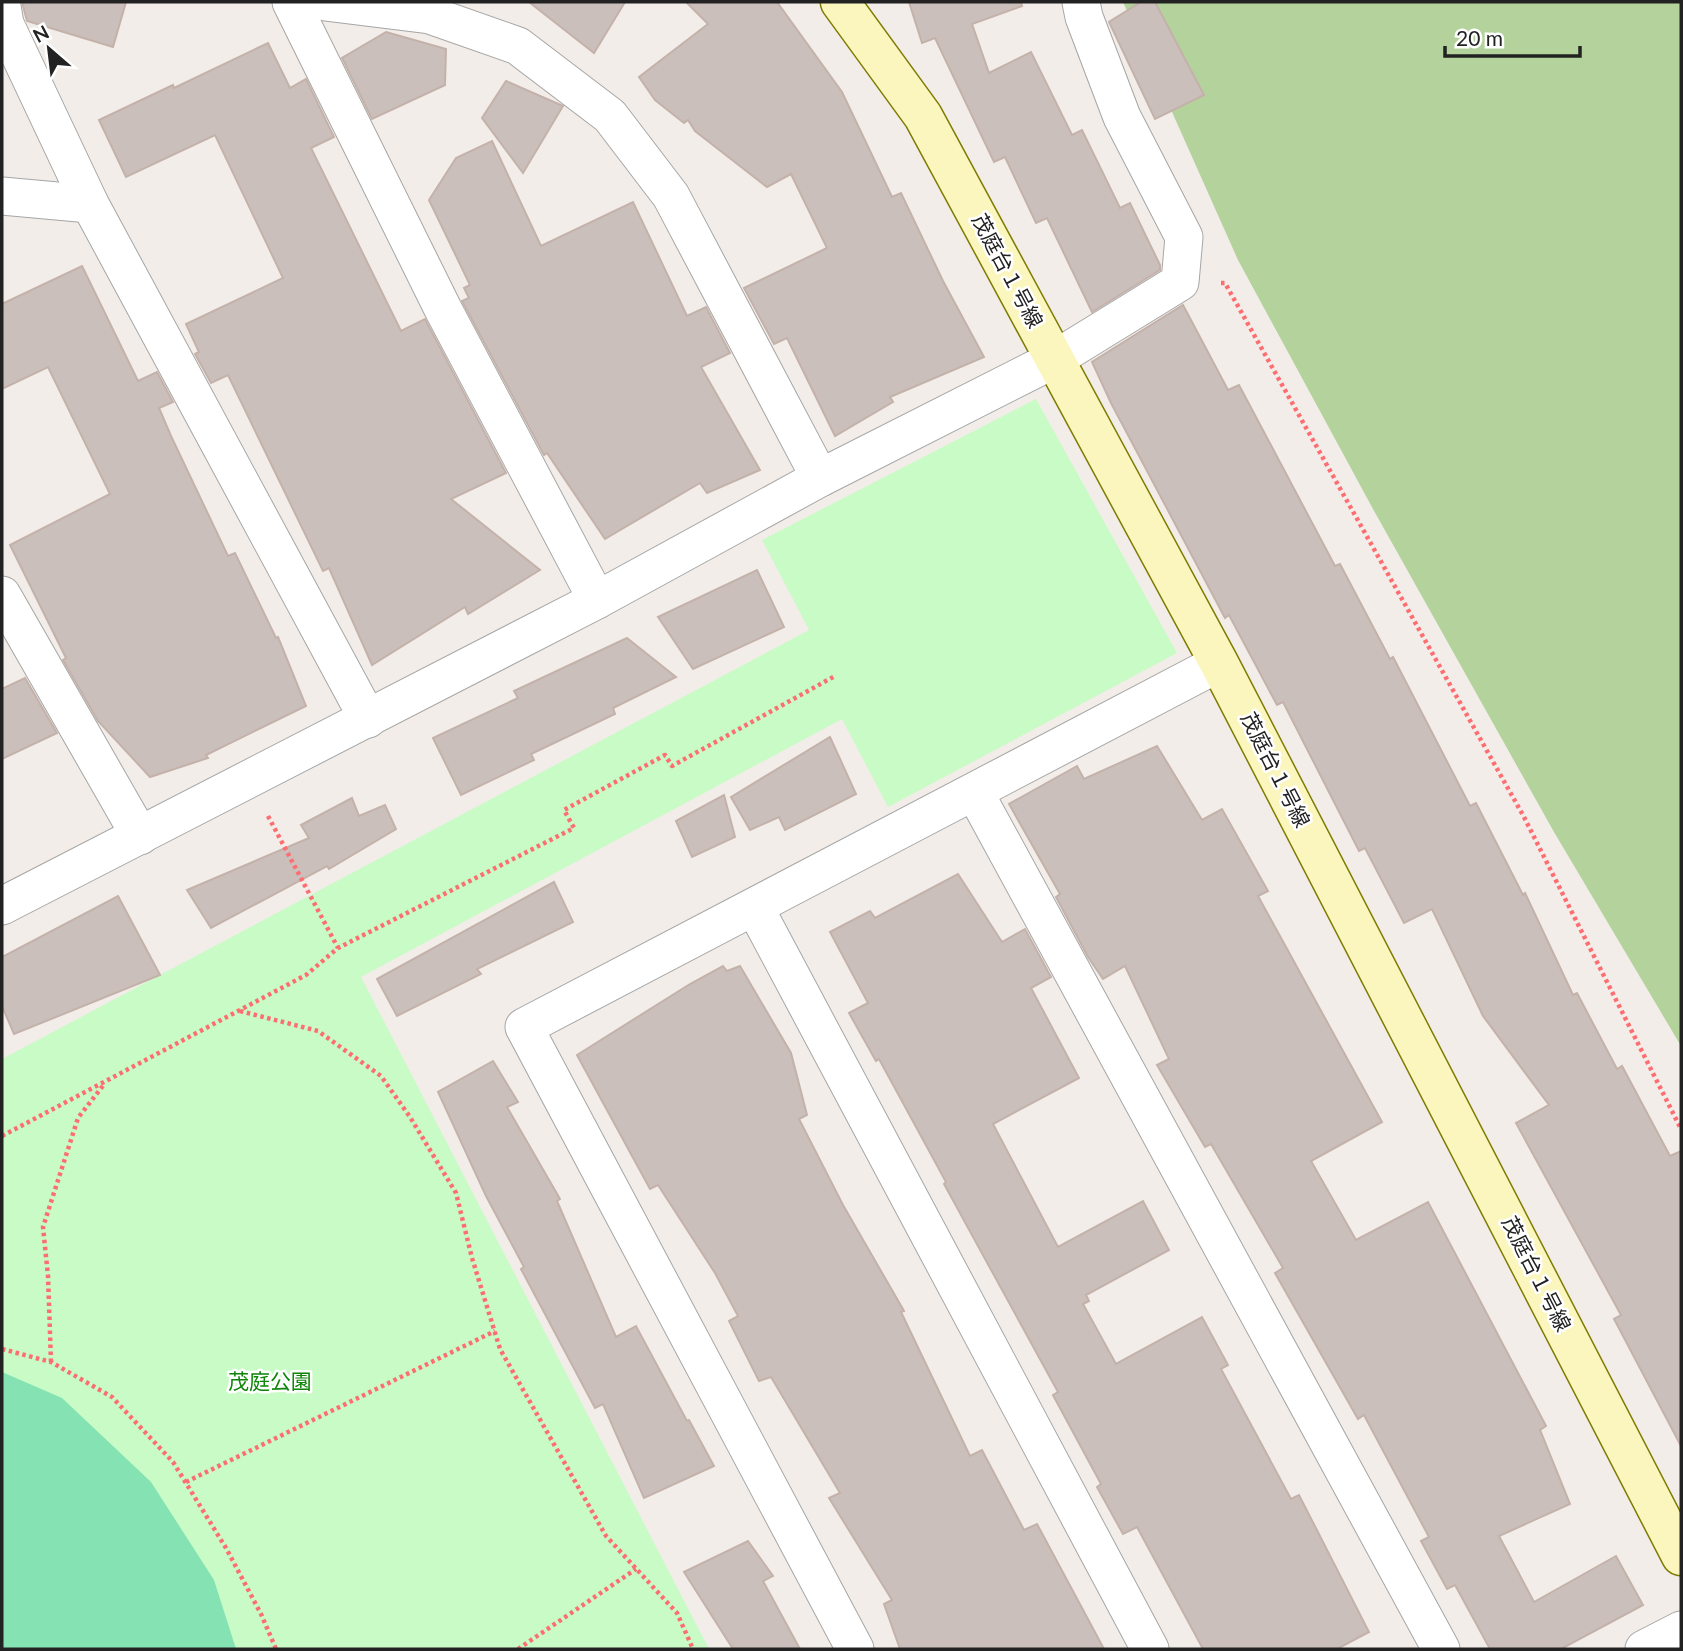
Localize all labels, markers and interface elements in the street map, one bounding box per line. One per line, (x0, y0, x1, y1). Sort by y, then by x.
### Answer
north arrow (14, 14, 84, 84)
scale bar (1445, 14, 1580, 58)
text: N (29, 20, 53, 47)
text: 20 m (1456, 25, 1503, 50)
street label: 茂庭台１号線 (968, 209, 1049, 332)
street label: 茂庭台１号線 (1237, 708, 1316, 831)
street label: 茂庭台１号線 (1498, 1212, 1577, 1335)
park label: 茂庭公園 (228, 1368, 312, 1393)

